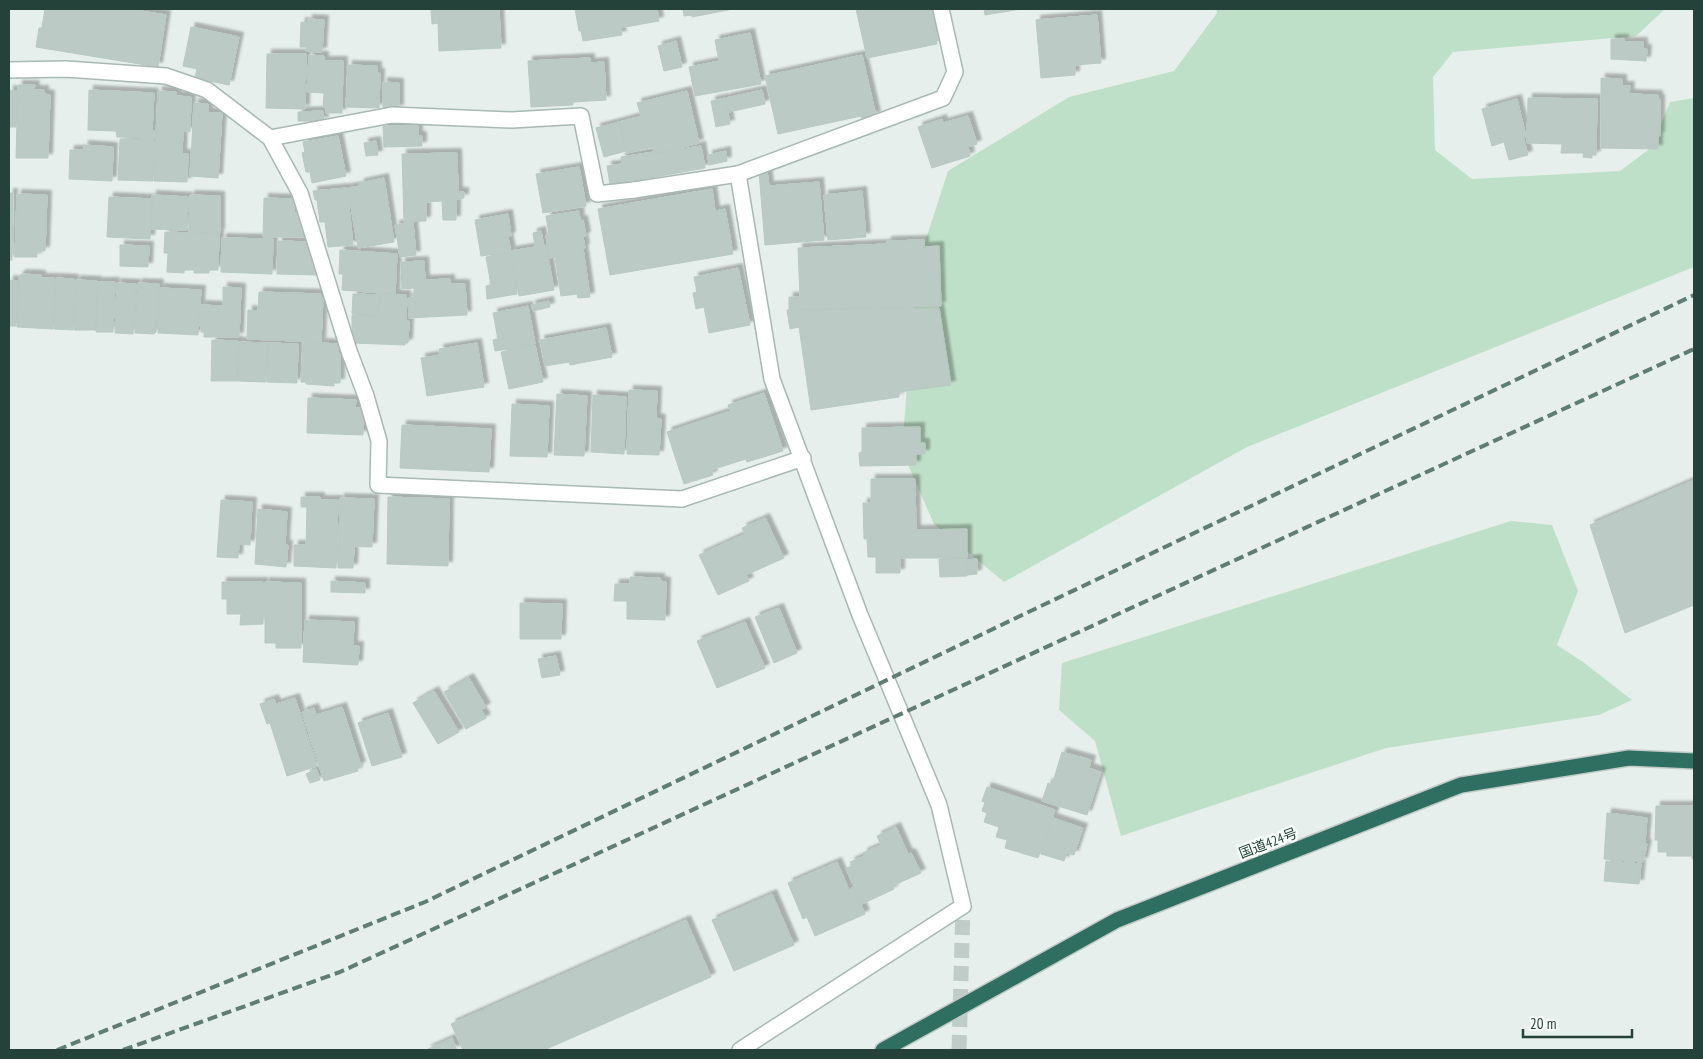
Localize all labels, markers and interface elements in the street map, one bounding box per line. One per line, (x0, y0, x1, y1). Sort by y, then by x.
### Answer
street label: 国道424号 (1236, 824, 1300, 862)
scale bar (1523, 1006, 1632, 1038)
text: 20 m (1530, 1014, 1556, 1033)

